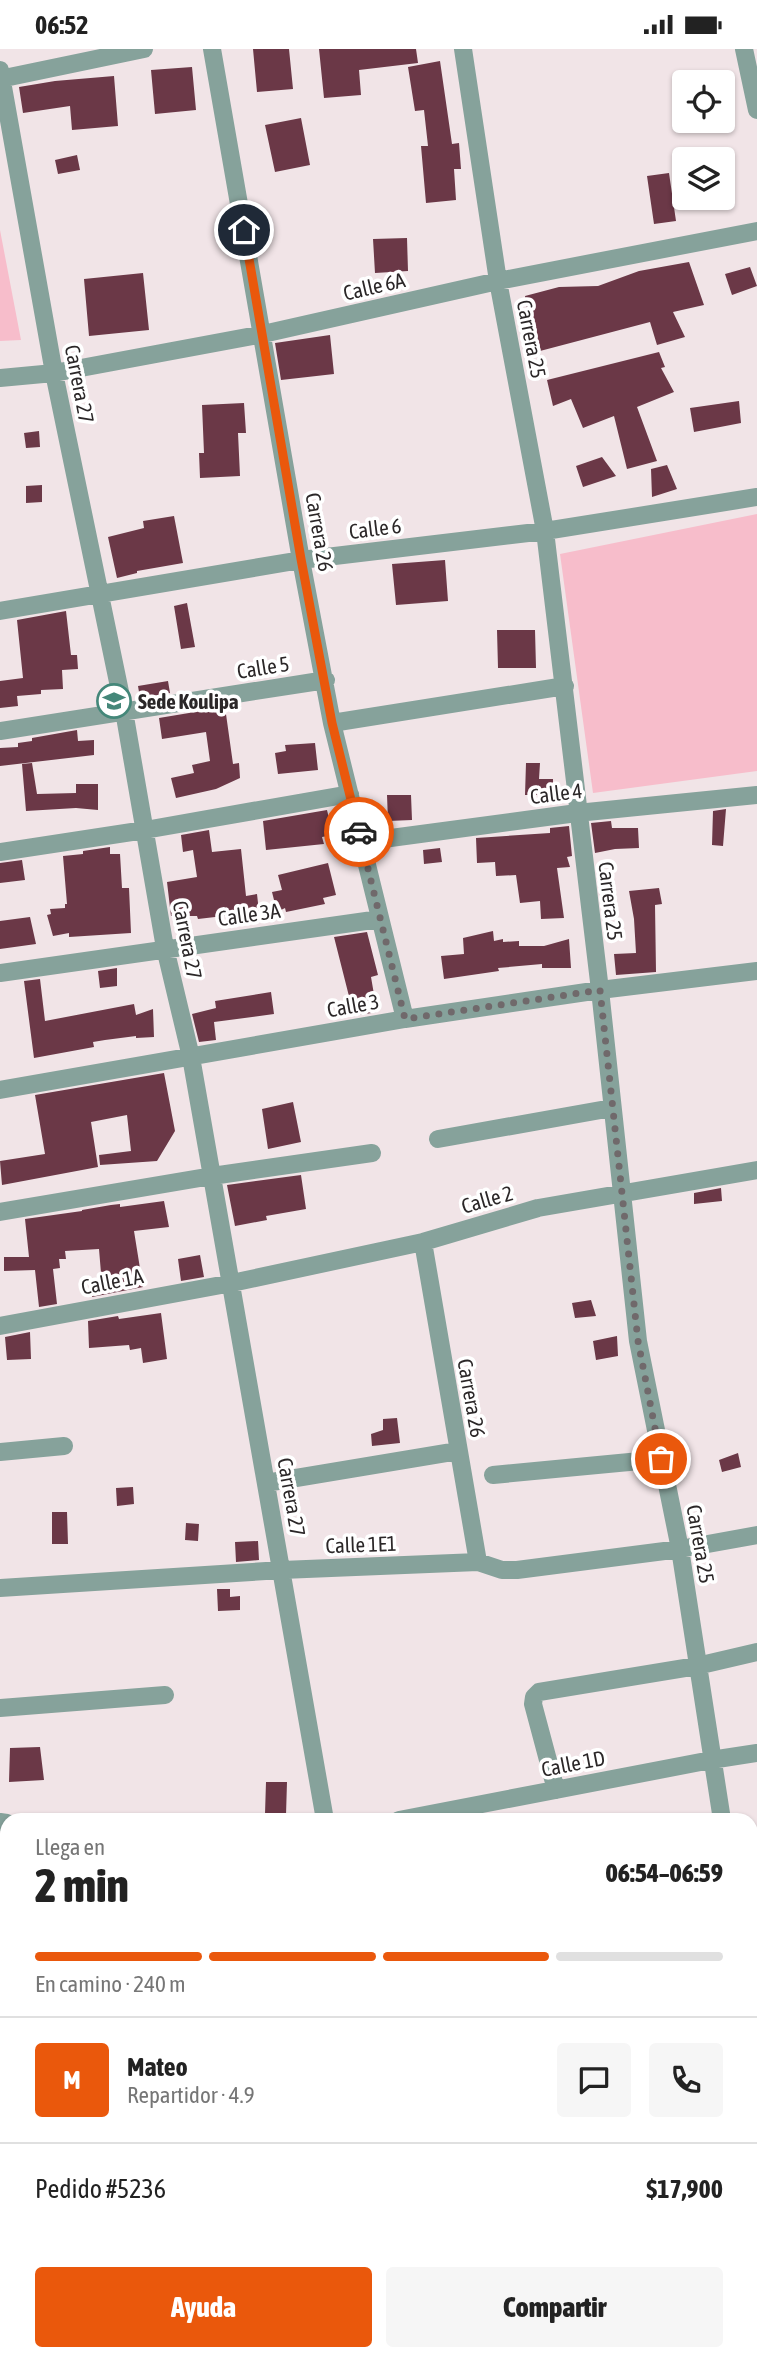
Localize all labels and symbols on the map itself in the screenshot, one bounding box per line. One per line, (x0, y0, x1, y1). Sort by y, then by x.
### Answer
pin (214, 200, 274, 260)
street label: Calle 6A (341, 267, 408, 305)
street label: Carrera 25 (513, 298, 551, 380)
street label: Carrera 27 (61, 343, 99, 425)
street label: Carrera 26 (301, 491, 339, 573)
street label: Calle 6 (348, 513, 403, 543)
street label: Calle 5 (235, 651, 291, 683)
school or university icon: Sede Koulipa (95, 682, 133, 720)
place label: Sede Koulipa (138, 689, 239, 713)
street label: Calle 4 (529, 778, 584, 808)
courier (324, 797, 394, 867)
street label: Carrera 25 (594, 860, 628, 942)
street label: Calle 3A (216, 898, 282, 930)
street label: Carrera 27 (169, 899, 207, 981)
street label: Calle 3 (325, 989, 381, 1021)
street label: Calle 2 (458, 1180, 516, 1218)
street label: Calle 1A (79, 1263, 146, 1299)
street label: Carrera 26 (453, 1357, 491, 1439)
pin (631, 1429, 691, 1489)
street label: Carrera 27 (273, 1456, 311, 1538)
street label: Carrera 25 (682, 1503, 720, 1585)
street label: Calle 1E1 (325, 1531, 397, 1557)
street label: Calle 1D (539, 1745, 607, 1781)

